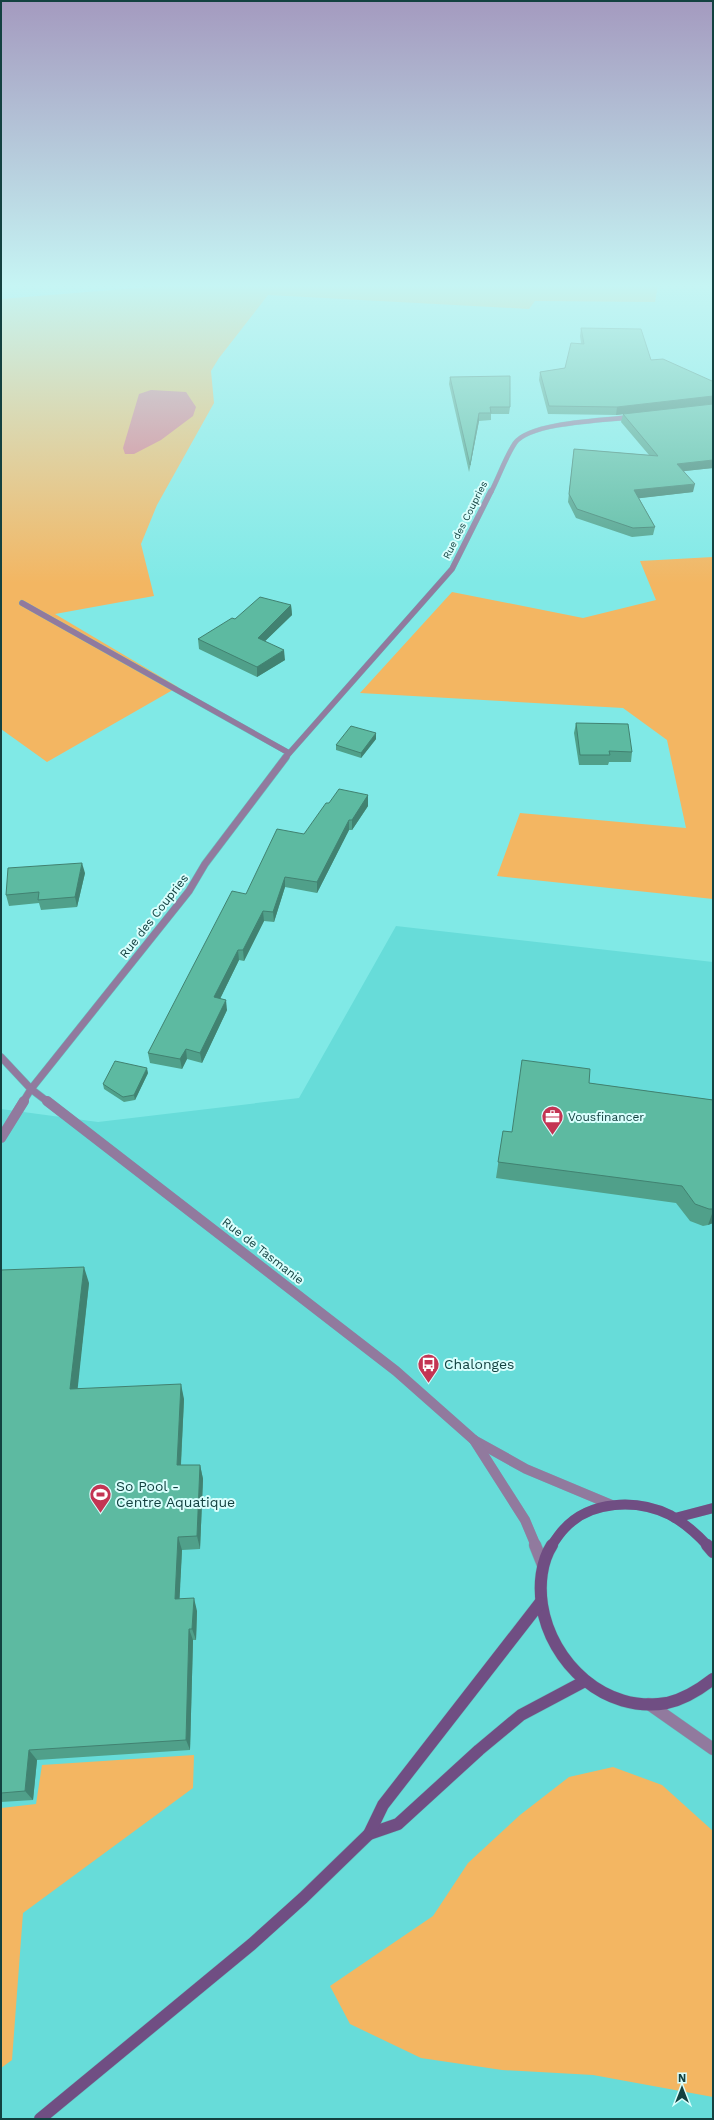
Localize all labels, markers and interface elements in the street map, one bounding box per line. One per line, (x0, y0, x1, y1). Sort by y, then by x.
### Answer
street label: Rue des Coupries (441, 479, 489, 561)
street label: Rue des Coupries (117, 871, 191, 961)
office icon: Vousfinancer (540, 1104, 566, 1137)
place label: Vousfinancer (568, 1110, 644, 1124)
street label: Rue de Tasmanie (220, 1215, 307, 1287)
bus stop icon: Chalonges (416, 1351, 442, 1384)
place label: Chalonges (444, 1356, 514, 1372)
place label: So Pool - Centre Aquatique (116, 1478, 235, 1510)
sports icon: So Pool - Centre Aquatique (88, 1481, 114, 1514)
north arrow (662, 2068, 702, 2108)
text: N (678, 2072, 686, 2085)

